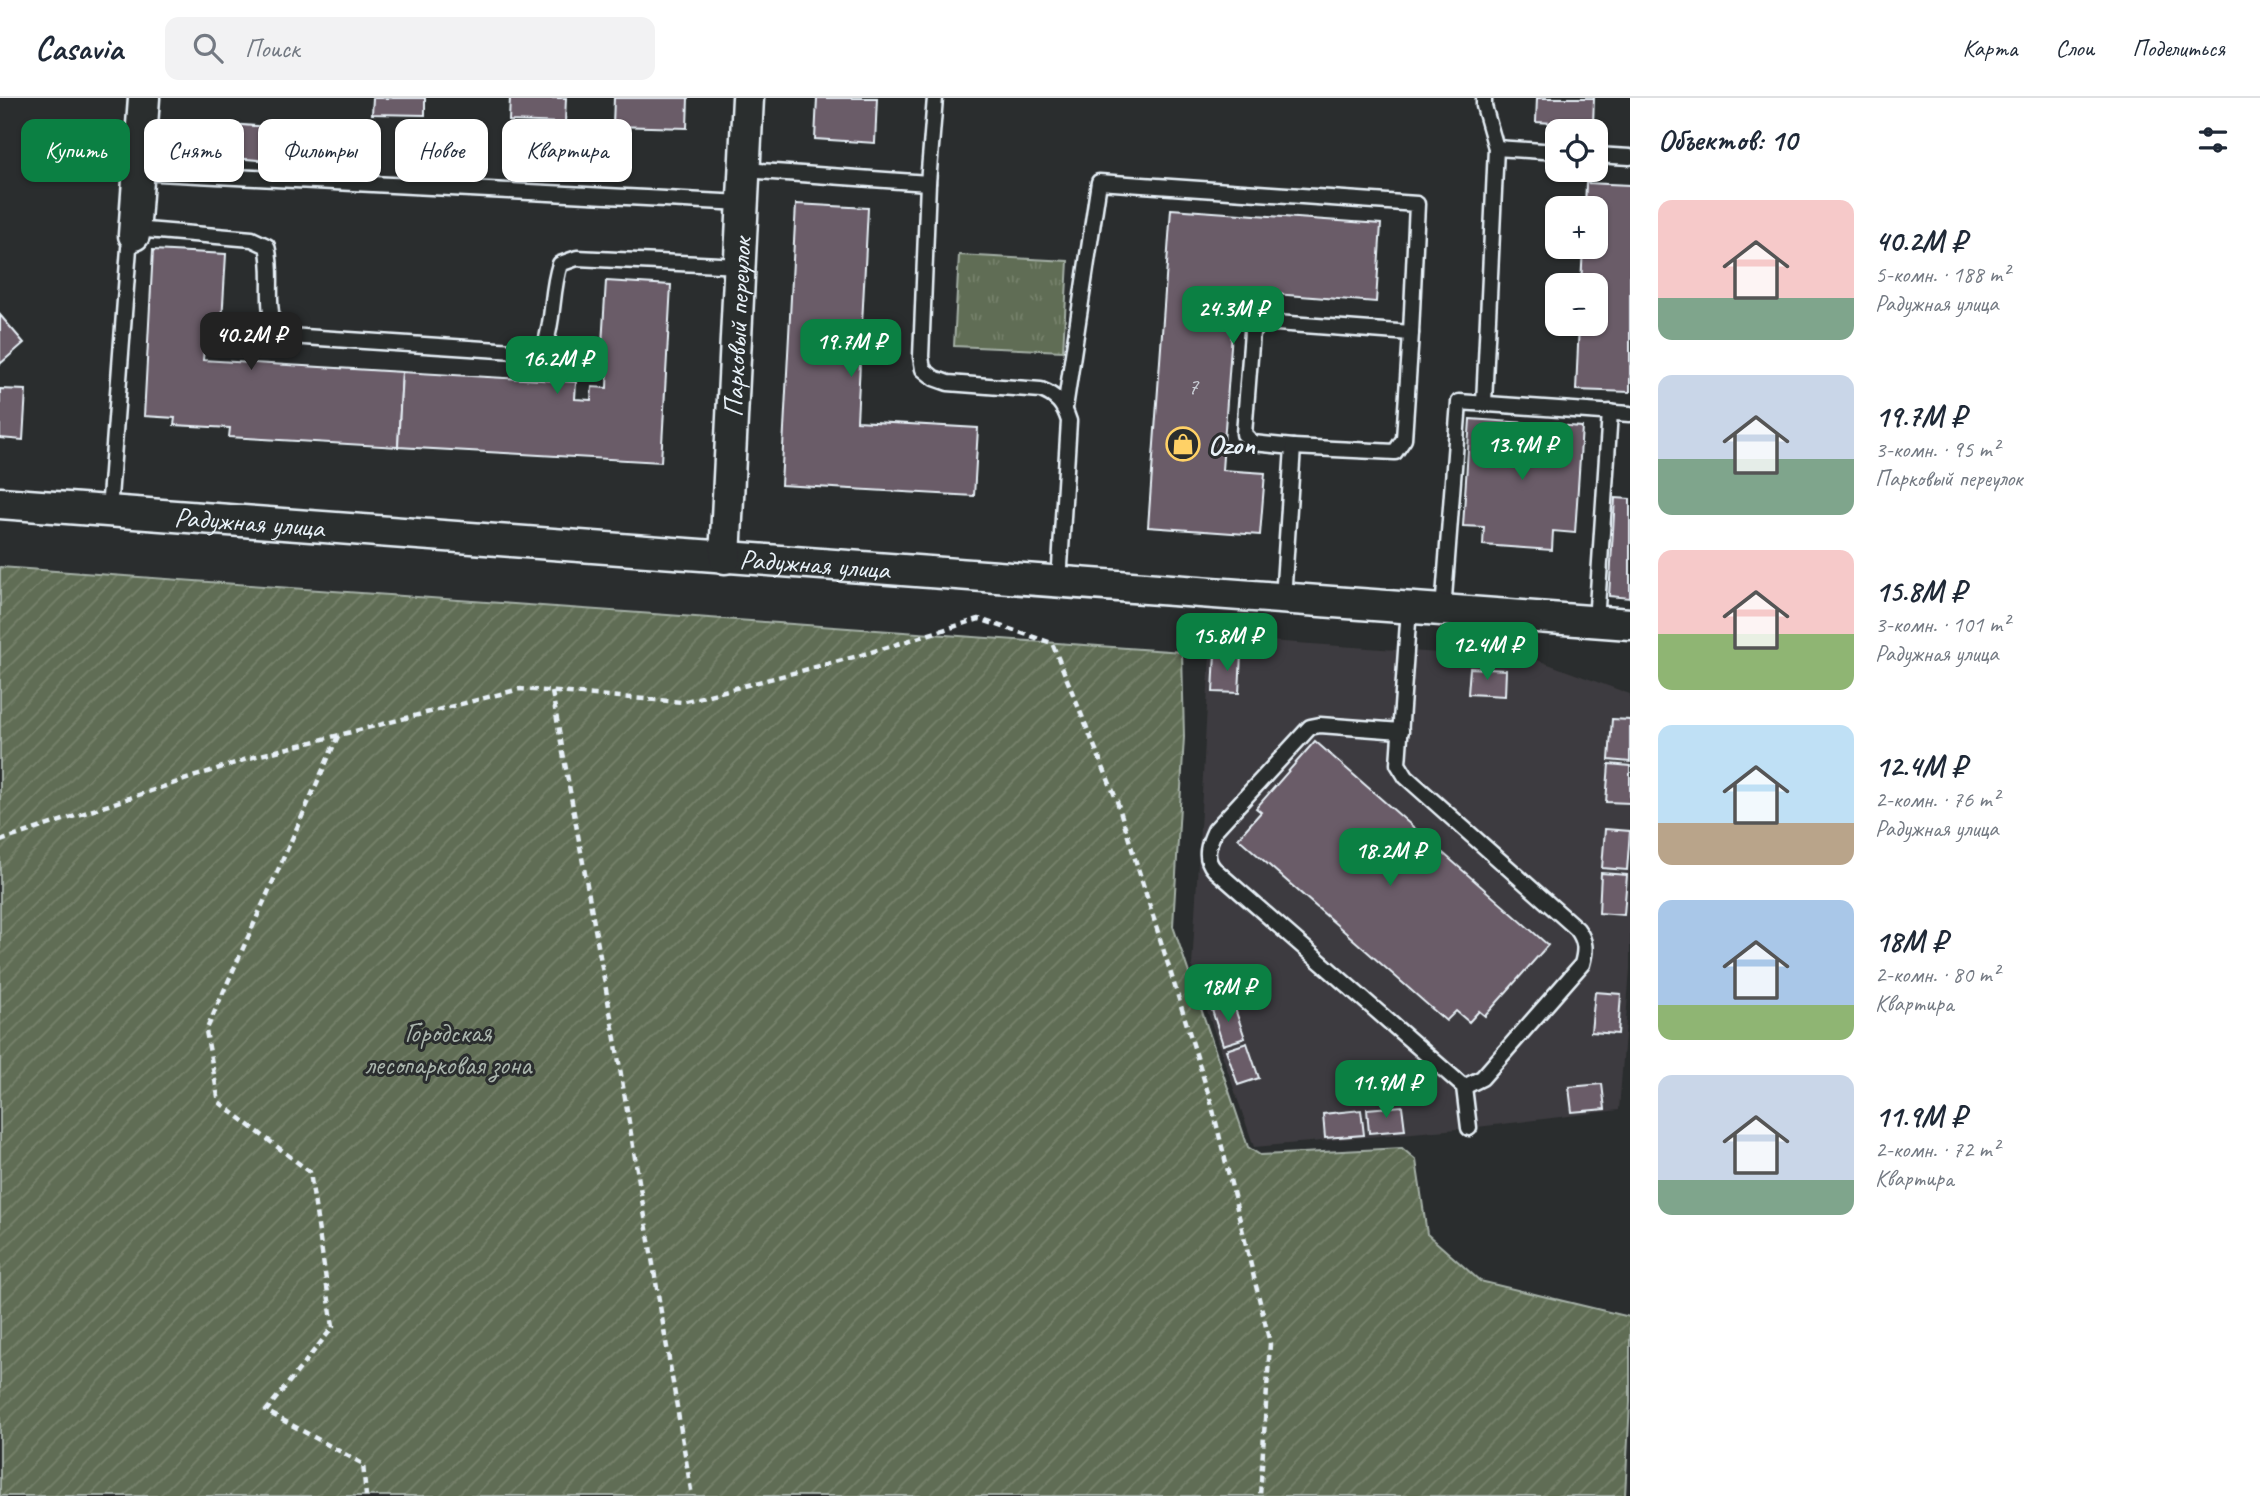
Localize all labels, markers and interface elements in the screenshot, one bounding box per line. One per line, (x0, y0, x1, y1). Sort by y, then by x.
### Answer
search box (165, 17, 655, 80)
text: Casavia (35, 27, 123, 69)
icon: search (189, 29, 227, 67)
text: Поиск (245, 32, 300, 65)
text: Карта (1963, 33, 2017, 63)
text: Слои (2055, 33, 2094, 63)
text: Поделиться (2132, 33, 2225, 63)
chip: Купить (21, 119, 130, 182)
chip: Снять (144, 119, 244, 182)
chip: Фильтры (258, 119, 381, 182)
chip: Новое (395, 119, 488, 182)
chip: Квартира (502, 119, 632, 182)
map controls (1545, 119, 1608, 336)
button: locate (1545, 119, 1608, 182)
text: Объектов: 10 (1658, 121, 1797, 159)
icon: filters (2194, 121, 2232, 159)
button: + (1545, 196, 1608, 259)
text: 40.2M ₽ (1875, 222, 1966, 260)
icon: home (1714, 228, 1798, 312)
street label: Парковый переулок (715, 234, 759, 418)
text: 5-комн. · 188 m² (1875, 260, 2009, 289)
button: − (1545, 273, 1608, 336)
pin: 24.3M ₽ (1168, 286, 1298, 346)
text: Радужная улица (1875, 289, 1998, 318)
text: 24.3M ₽ (1198, 294, 1268, 323)
pin: 40.2M ₽ (186, 313, 316, 372)
text: 40.2M ₽ (216, 320, 286, 349)
pin: 19.7M ₽ (786, 320, 916, 379)
text: 19.7M ₽ (816, 327, 886, 356)
pin: 16.2M ₽ (492, 336, 622, 396)
text: 16.2M ₽ (522, 344, 592, 373)
house number: 7 (1188, 371, 1200, 401)
text: 19.7M ₽ (1875, 397, 1966, 435)
icon: home (1714, 403, 1798, 487)
pin: 13.9M ₽ (1457, 422, 1587, 482)
shop icon: Ozon (1164, 425, 1202, 463)
place label: Ozon (1208, 427, 1256, 462)
text: 13.9M ₽ (1487, 430, 1557, 459)
text: 3-комн. · 95 m² (1875, 435, 1999, 464)
text: Парковый переулок (1875, 464, 2022, 493)
street label: Радужная улица (173, 498, 327, 545)
street label: Радужная улица (739, 540, 893, 587)
text: 15.8M ₽ (1875, 572, 1966, 610)
icon: home (1714, 578, 1798, 662)
text: 3-комн. · 101 m² (1875, 610, 2009, 639)
pin: 15.8M ₽ (1162, 614, 1292, 673)
text: 15.8M ₽ (1192, 621, 1262, 650)
pin: 12.4M ₽ (1422, 622, 1552, 682)
text: 12.4M ₽ (1452, 630, 1522, 659)
text: Радужная улица (1875, 639, 1998, 668)
text: 12.4M ₽ (1875, 747, 1966, 785)
icon: home (1714, 753, 1798, 837)
text: 2-комн. · 76 m² (1875, 785, 1999, 814)
text: Радужная улица (1875, 814, 1998, 843)
pin: 18.2M ₽ (1325, 828, 1455, 888)
text: 18.2M ₽ (1355, 836, 1425, 865)
text: 18M ₽ (1875, 922, 1947, 960)
icon: home (1714, 928, 1798, 1012)
text: 2-комн. · 80 m² (1875, 960, 1999, 989)
pin: 18M ₽ (1179, 964, 1277, 1024)
text: 18M ₽ (1201, 972, 1255, 1001)
text: Квартира (1875, 989, 1953, 1018)
park label: Городская лесопарковая зона (365, 1015, 533, 1083)
pin: 11.9M ₽ (1321, 1060, 1451, 1120)
text: 11.9M ₽ (1351, 1068, 1421, 1097)
text: 11.9M ₽ (1875, 1097, 1966, 1135)
icon: home (1714, 1103, 1798, 1187)
text: 2-комн. · 72 m² (1875, 1135, 1999, 1164)
text: Квартира (1875, 1164, 1953, 1193)

